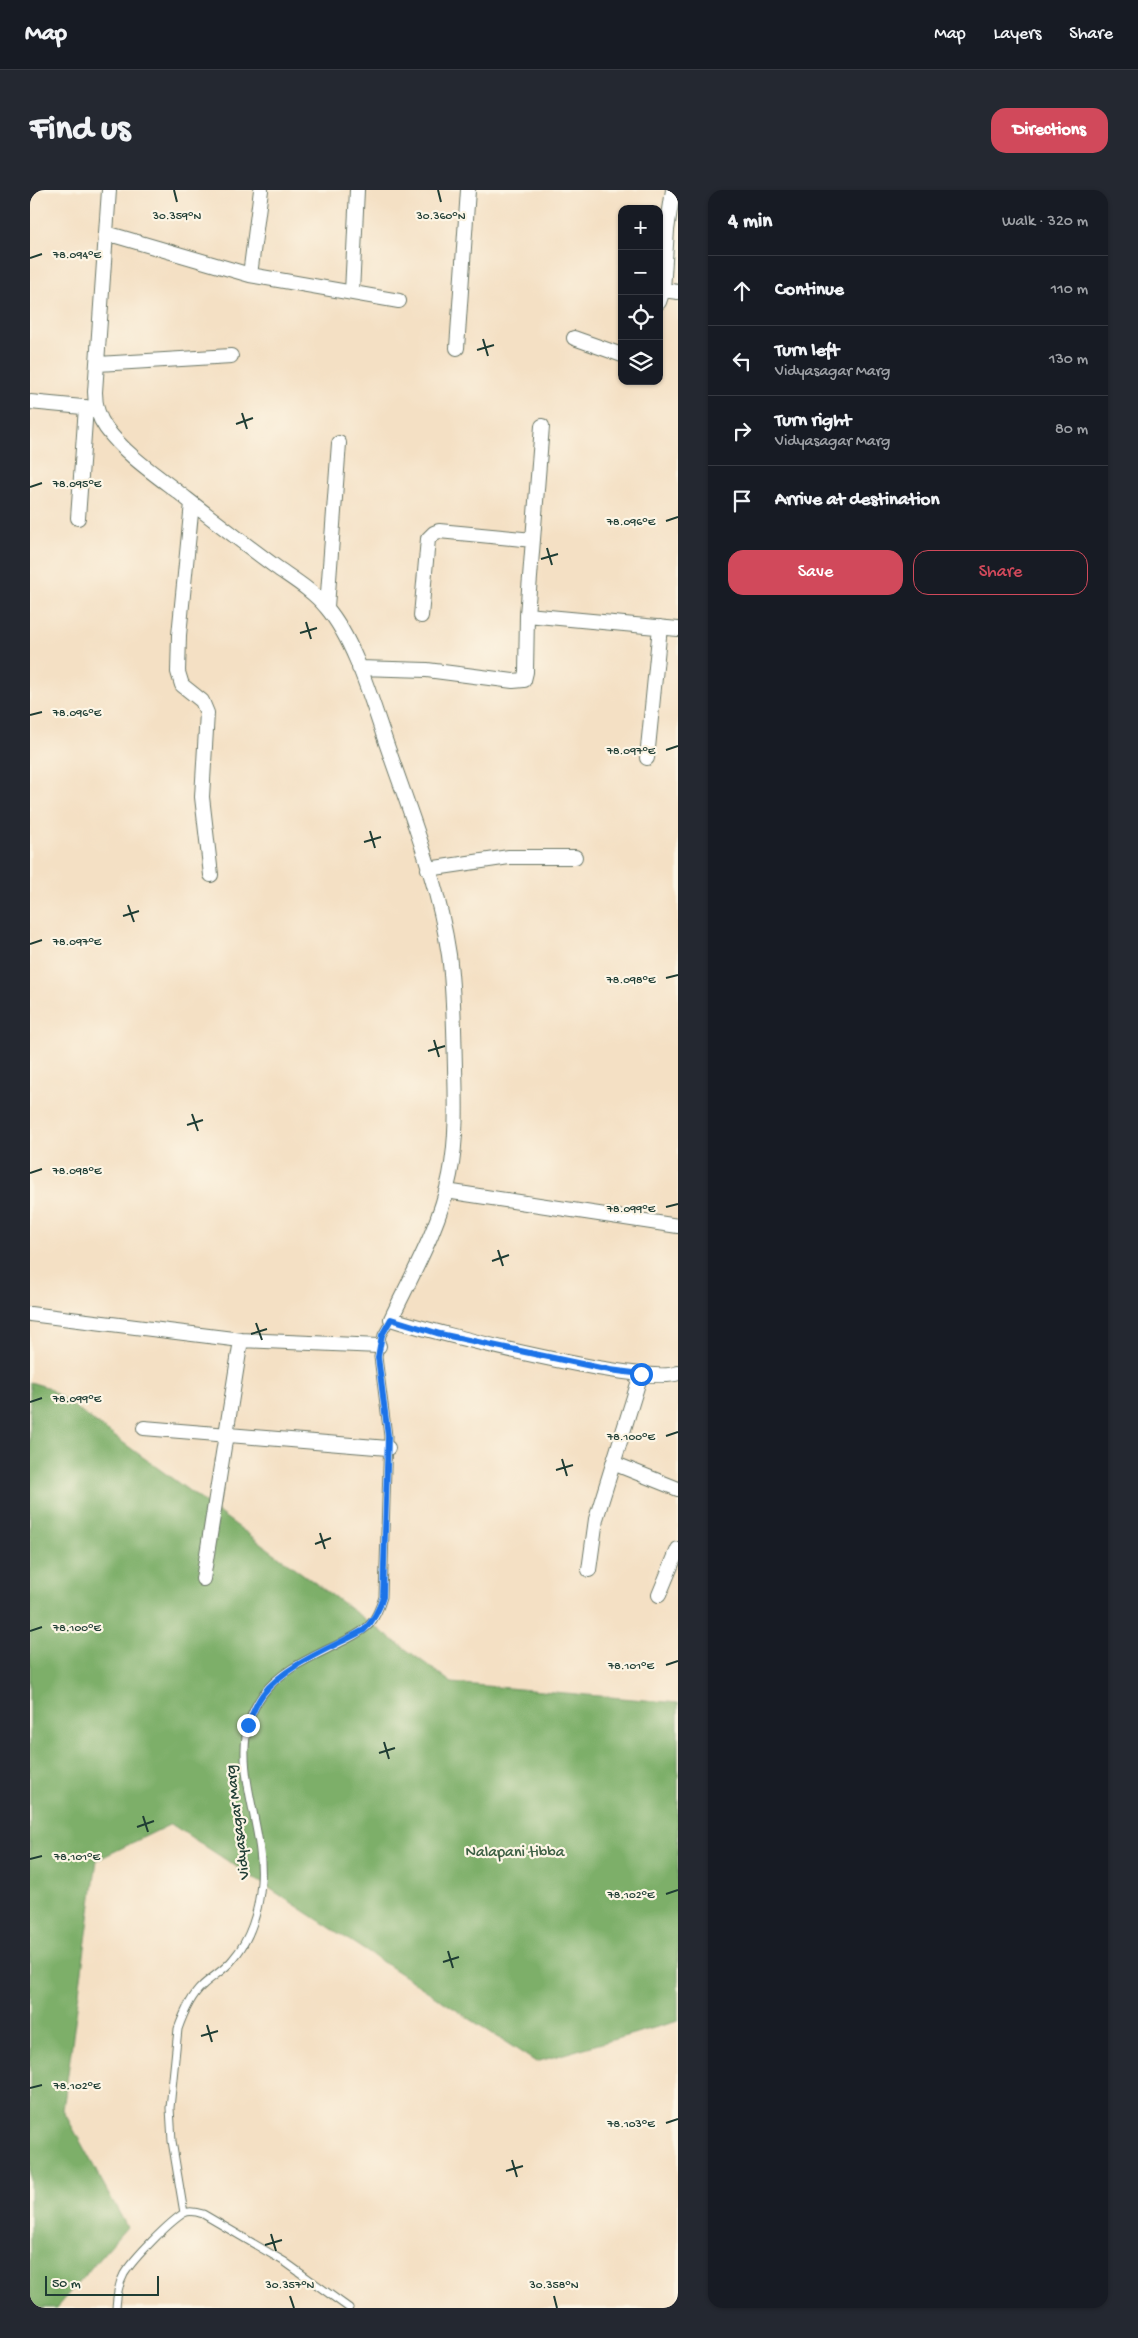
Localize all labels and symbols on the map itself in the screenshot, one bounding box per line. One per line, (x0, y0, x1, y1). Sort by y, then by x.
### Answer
text: 30.359°N (152, 210, 201, 224)
text: 30.360°N (415, 210, 466, 224)
text: 78.094°E (52, 249, 102, 263)
text: 78.095°E (52, 478, 102, 492)
text: 78.096°E (606, 516, 656, 530)
text: 78.096°E (52, 707, 102, 721)
text: 78.097°E (606, 745, 656, 759)
text: 78.097°E (52, 936, 102, 950)
text: 78.098°E (606, 974, 656, 988)
text: 78.098°E (52, 1165, 102, 1179)
text: 78.099°E (606, 1203, 656, 1217)
route start (630, 1363, 653, 1386)
text: 78.099°E (52, 1393, 102, 1407)
text: 78.100°E (606, 1431, 655, 1445)
text: 78.100°E (52, 1622, 101, 1636)
text: 78.101°E (607, 1660, 655, 1674)
route end (237, 1714, 260, 1737)
street label: Vidyasagar Marg (223, 1764, 256, 1881)
park label: Nalapani tibba (465, 1844, 566, 1863)
text: 78.101°E (53, 1851, 101, 1865)
text: 78.102°E (606, 1889, 655, 1903)
text: 78.102°E (52, 2080, 101, 2094)
text: 78.103°E (606, 2118, 655, 2132)
scale bar (45, 2273, 159, 2296)
text: 30.357°N (265, 2279, 315, 2293)
text: 30.358°N (528, 2279, 579, 2293)

